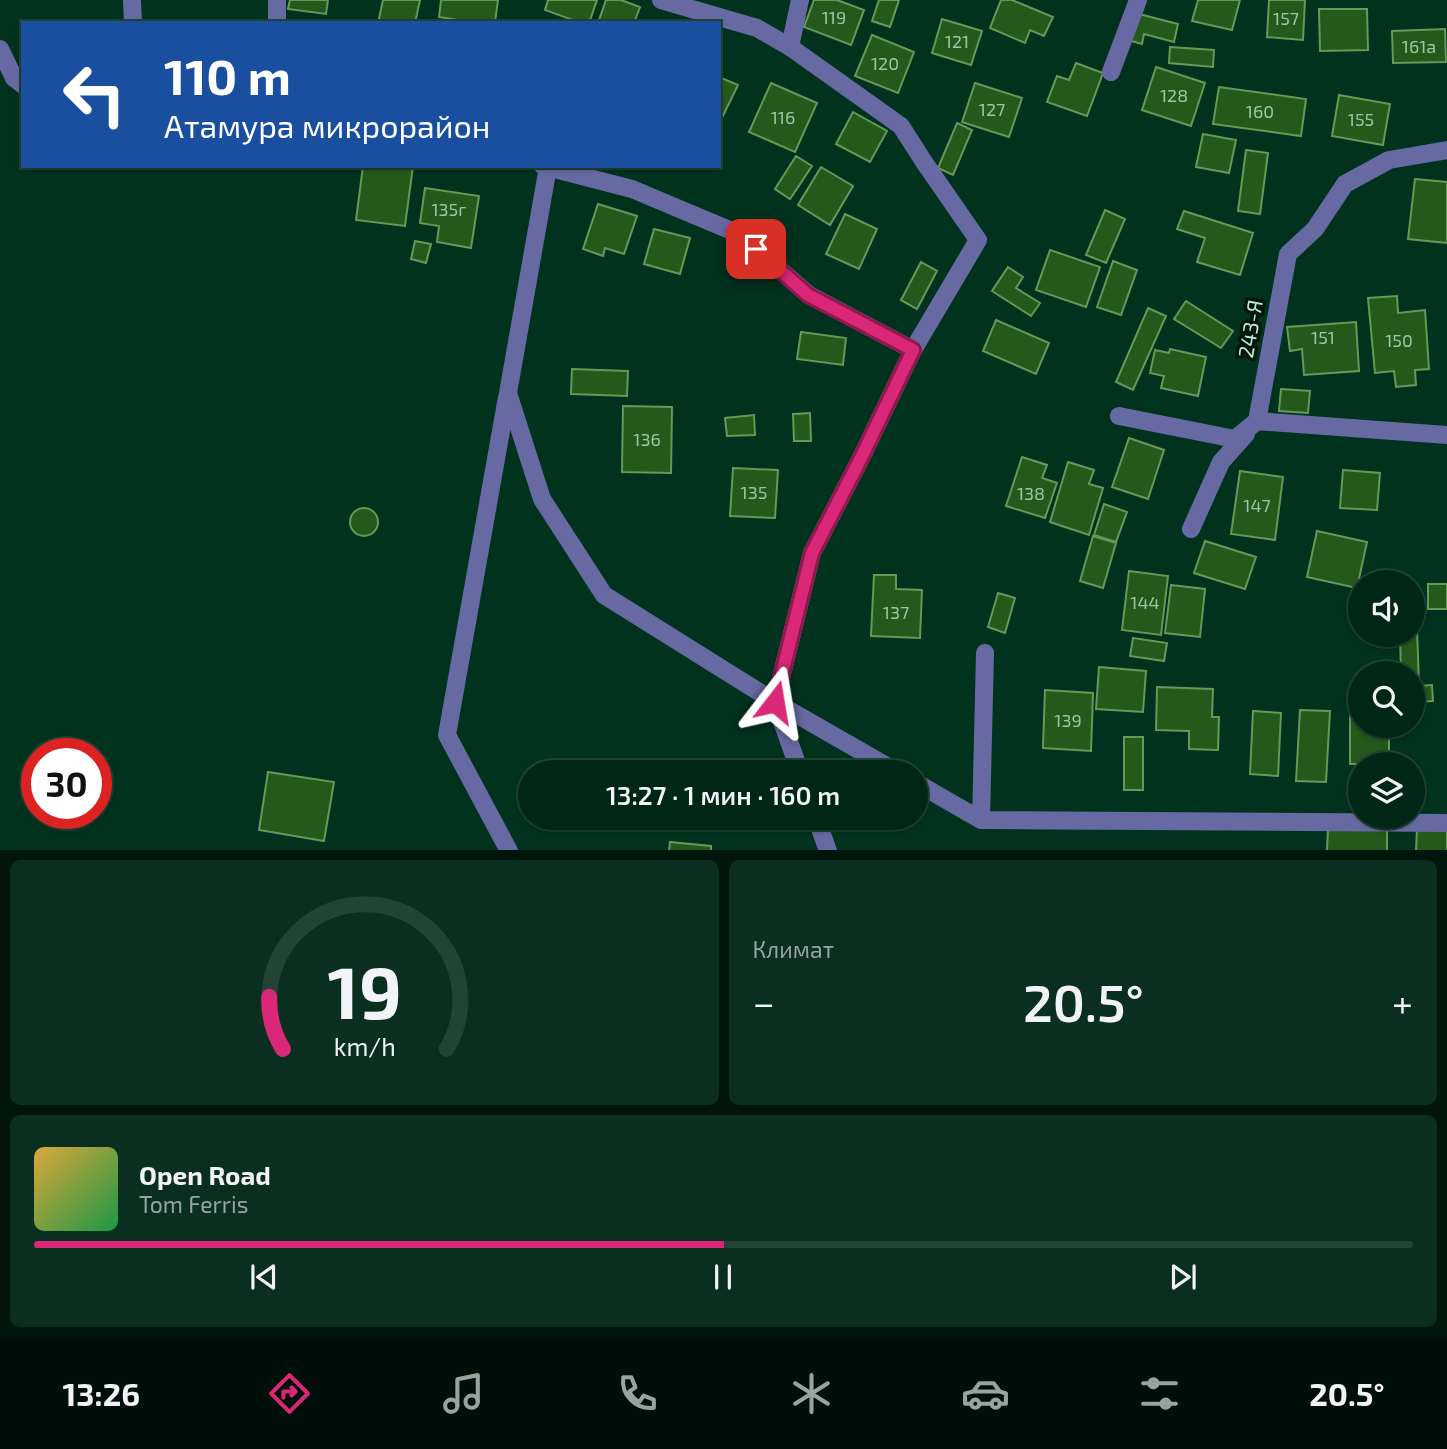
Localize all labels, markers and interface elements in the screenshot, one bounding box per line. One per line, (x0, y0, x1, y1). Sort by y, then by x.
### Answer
house number: 119 (822, 6, 846, 28)
house number: 157 (1273, 7, 1299, 29)
house number: 121 (945, 30, 969, 52)
house number: 161а (1402, 35, 1436, 57)
text: 110 m (164, 46, 291, 105)
icon: left (49, 49, 140, 140)
house number: 120 (871, 52, 899, 74)
house number: 128 (1160, 84, 1188, 106)
house number: 127 (979, 98, 1005, 120)
house number: 160 (1246, 100, 1274, 122)
text: Атамура микрорайон (164, 106, 490, 144)
house number: 116 (771, 106, 795, 128)
house number: 155 (1348, 108, 1374, 130)
house number: 135г (431, 198, 467, 220)
pin (726, 219, 786, 279)
icon: arrive (737, 230, 775, 268)
street label: 243-Я (1232, 298, 1267, 360)
house number: 151 (1311, 326, 1335, 348)
house number: 150 (1385, 329, 1413, 351)
house number: 136 (633, 428, 661, 450)
house number: 135 (741, 481, 767, 503)
house number: 138 (1017, 482, 1045, 504)
house number: 147 (1243, 494, 1271, 516)
map controls (1348, 570, 1425, 829)
button: sound (1348, 570, 1425, 647)
house number: 144 (1130, 591, 1160, 613)
house number: 137 (883, 601, 909, 623)
button: search (1348, 661, 1425, 738)
position arrow (738, 665, 812, 739)
house number: 139 (1054, 709, 1082, 731)
speed limit sign: 30 (21, 738, 112, 829)
button: layers (1348, 752, 1425, 829)
text: 13:27 · 1 мин · 160 m (606, 779, 840, 810)
text: Климат (753, 935, 834, 963)
text: 19 (327, 946, 401, 1034)
text: 20.5° (1023, 970, 1144, 1032)
text: − (753, 979, 775, 1025)
text: + (1392, 979, 1413, 1025)
text: km/h (333, 1030, 395, 1060)
text: Open Road (139, 1159, 271, 1190)
text: Tom Ferris (139, 1190, 248, 1218)
icon: previous (245, 1258, 283, 1296)
icon: pause (704, 1258, 742, 1296)
icon: next (1164, 1258, 1202, 1296)
icon: directions (265, 1369, 314, 1418)
icon: music (439, 1369, 488, 1418)
icon: phone (613, 1369, 662, 1418)
icon: climate (787, 1369, 836, 1418)
icon: car (961, 1369, 1010, 1418)
icon: filters (1135, 1369, 1184, 1418)
text: 13:26 (63, 1374, 140, 1412)
text: 20.5° (1309, 1374, 1384, 1412)

